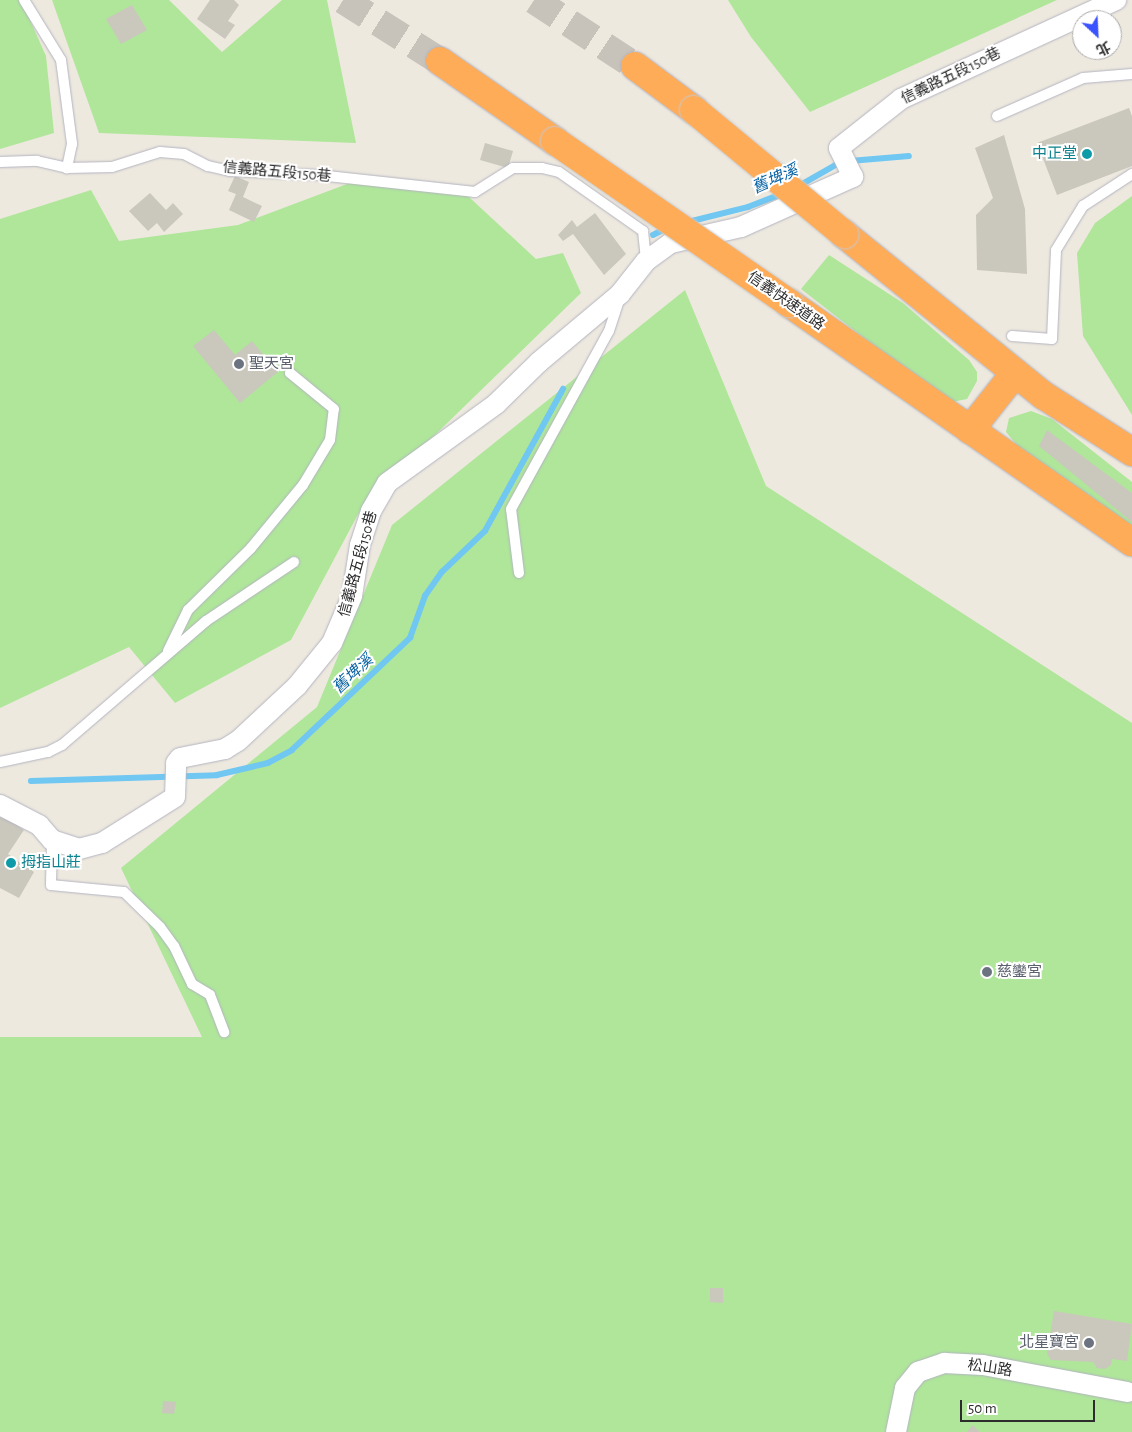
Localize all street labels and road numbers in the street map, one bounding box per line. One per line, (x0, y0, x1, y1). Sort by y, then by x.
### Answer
street label: 信義路五段150巷 (898, 44, 1004, 108)
street label: 信義路五段150巷 (222, 158, 332, 186)
street label: 信義快速道路 (744, 268, 828, 334)
street label: 信義路五段150巷 (335, 509, 381, 619)
street label: 松山路 (966, 1356, 1014, 1380)

